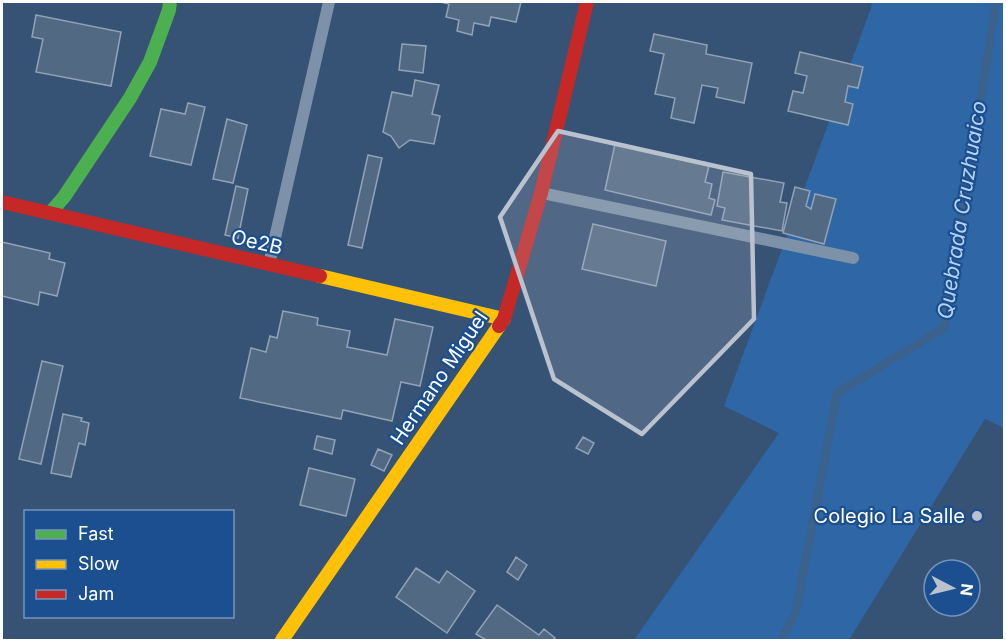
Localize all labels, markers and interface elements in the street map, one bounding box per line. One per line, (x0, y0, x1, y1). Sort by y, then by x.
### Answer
water label: Quebrada Cruzhuaico (932, 99, 991, 321)
street label: Oe2B (229, 224, 285, 260)
street label: Hermano Miguel (385, 307, 493, 449)
place label: Colegio La Salle (814, 504, 965, 528)
marker: Colegio La Salle (970, 509, 984, 523)
legend (24, 510, 234, 618)
text: Fast (78, 523, 114, 544)
text: Slow (78, 553, 119, 574)
north arrow (922, 558, 982, 618)
text: Jam (78, 583, 114, 604)
text: N (956, 583, 978, 597)

